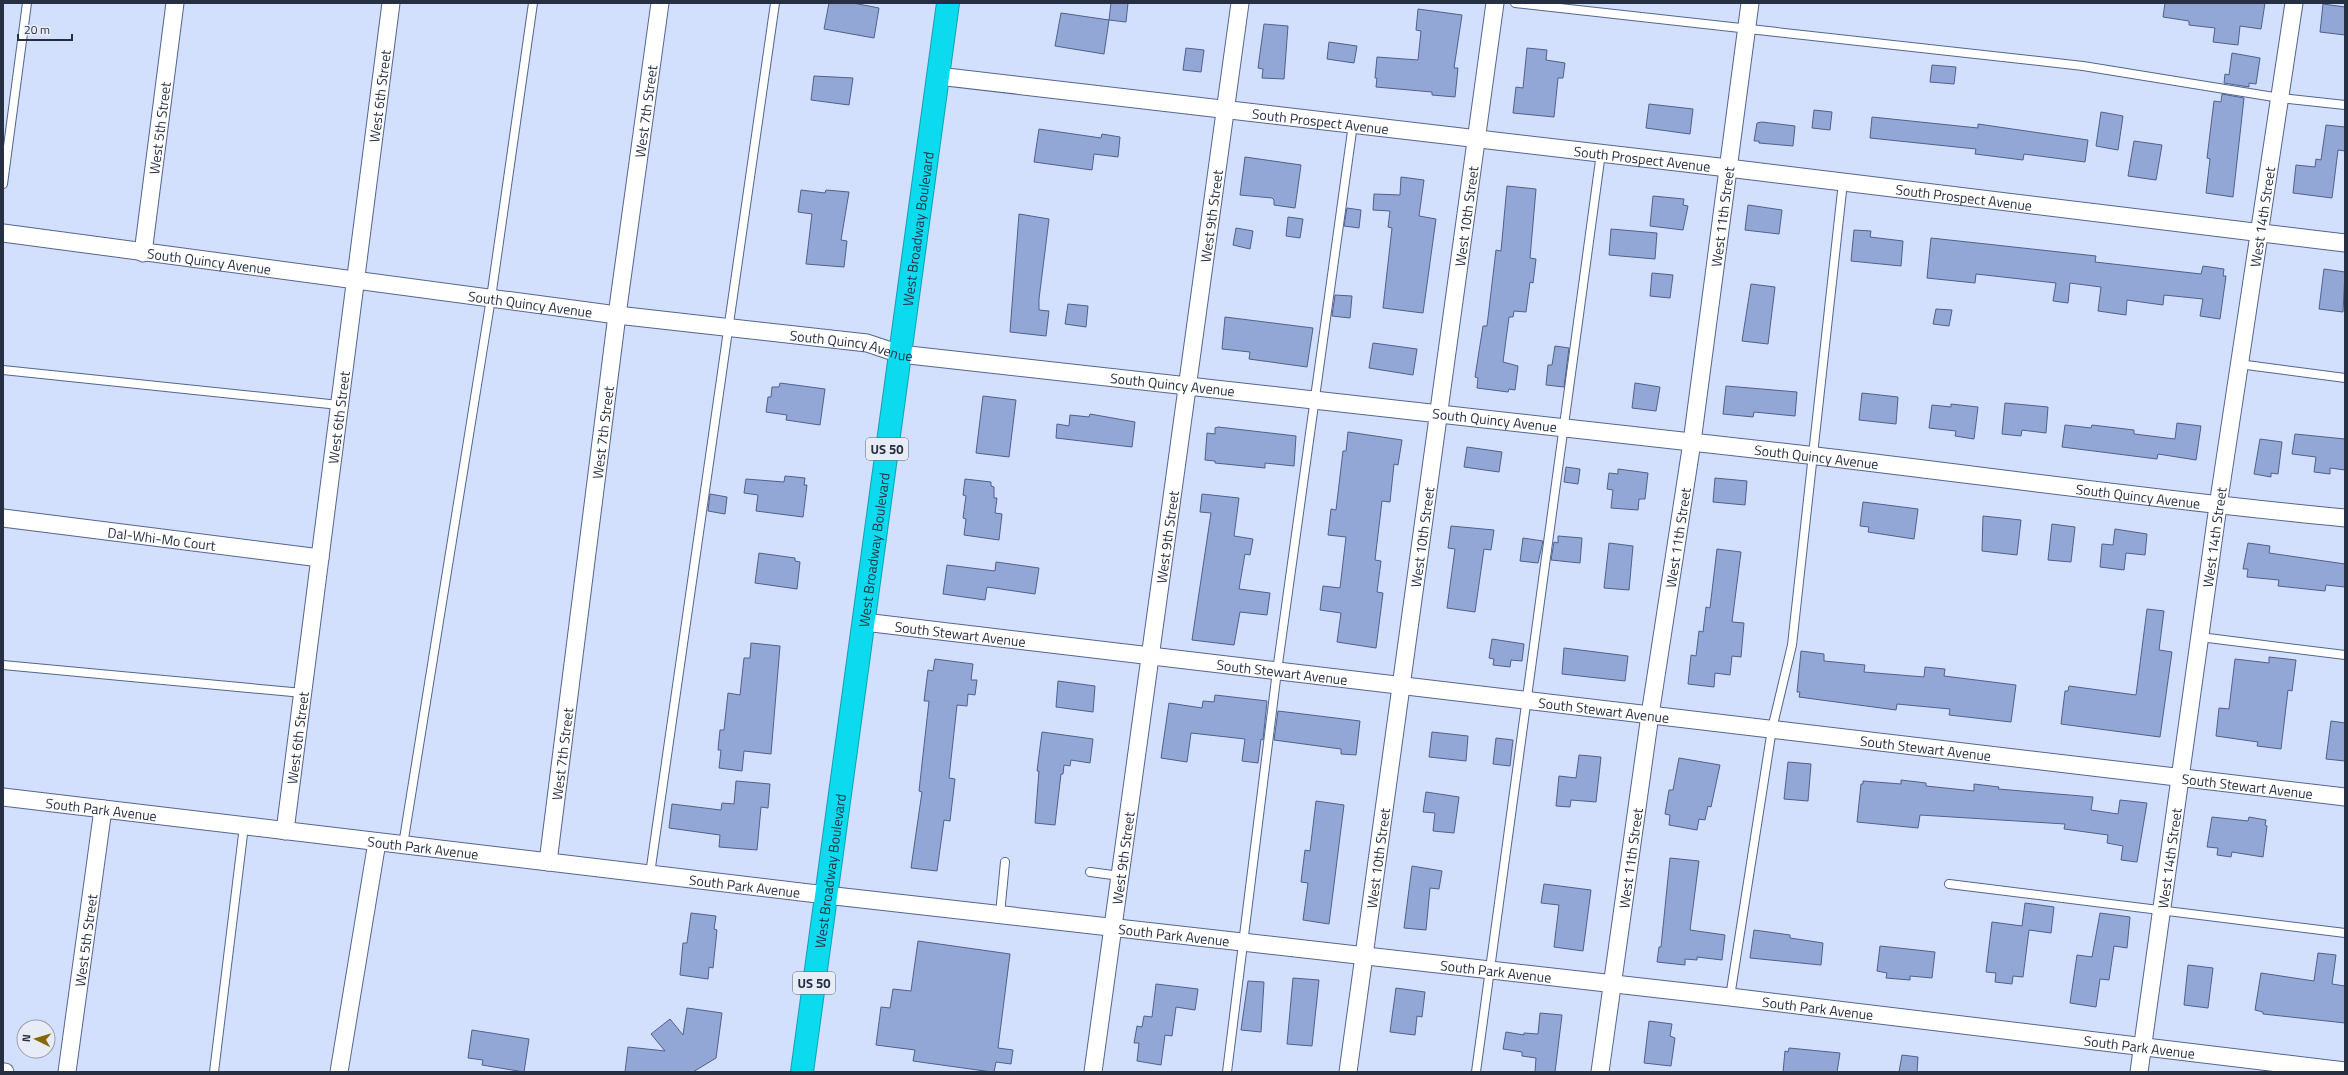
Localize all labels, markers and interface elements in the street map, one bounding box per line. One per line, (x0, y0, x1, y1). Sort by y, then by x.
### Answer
scale bar (18, 16, 72, 42)
text: 20 m (24, 20, 50, 39)
street label: West 6th Street (363, 48, 395, 144)
street label: West 7th Street (628, 64, 662, 159)
street label: West 5th Street (143, 80, 175, 176)
street label: South Prospect Avenue (1251, 102, 1390, 139)
street label: South Prospect Avenue (1573, 140, 1712, 176)
street label: West Broadway Boulevard (896, 150, 938, 307)
street label: West 10th Street (1448, 164, 1483, 268)
street label: West 11th Street (1705, 165, 1739, 268)
street label: West 14th Street (2244, 165, 2280, 268)
street label: West 9th Street (1194, 168, 1227, 264)
street label: South Prospect Avenue (1894, 178, 2033, 215)
street label: South Quincy Avenue (146, 242, 273, 279)
street label: South Quincy Avenue (467, 285, 594, 322)
street label: South Quincy Avenue (789, 324, 914, 366)
street label: South Quincy Avenue (1109, 367, 1236, 401)
street label: West 6th Street (322, 370, 354, 465)
street label: West 7th Street (586, 385, 618, 480)
street label: South Quincy Avenue (1431, 402, 1558, 437)
road number: US 50 (866, 438, 908, 460)
street label: South Quincy Avenue (1753, 438, 1880, 474)
street label: West Broadway Boulevard (852, 471, 894, 628)
street label: South Quincy Avenue (2075, 478, 2201, 513)
street label: West 10th Street (1404, 485, 1439, 589)
street label: West 11th Street (1659, 486, 1695, 589)
street label: West 14th Street (2196, 486, 2231, 589)
street label: West 9th Street (1150, 489, 1183, 585)
street label: Dal-Whi-Mo Court (107, 521, 217, 555)
street label: South Stewart Avenue (894, 615, 1027, 652)
street label: South Stewart Avenue (1215, 653, 1349, 690)
street label: West 6th Street (281, 690, 313, 785)
street label: South Stewart Avenue (1537, 691, 1670, 728)
street label: West 7th Street (545, 706, 578, 801)
street label: South Stewart Avenue (1859, 729, 1992, 766)
street label: South Stewart Avenue (2181, 767, 2314, 804)
street label: South Park Avenue (45, 792, 158, 826)
street label: West Broadway Boulevard (809, 792, 850, 949)
street label: West 10th Street (1360, 806, 1395, 910)
street label: West 11th Street (1613, 806, 1647, 910)
street label: West 14th Street (2151, 806, 2186, 910)
street label: West 9th Street (1106, 810, 1139, 906)
street label: South Park Avenue (366, 830, 480, 864)
street label: South Park Avenue (688, 868, 801, 902)
street label: West 5th Street (68, 893, 102, 988)
street label: South Park Avenue (1117, 918, 1231, 951)
street label: South Park Avenue (1439, 954, 1553, 987)
road number: US 50 (793, 972, 835, 994)
street label: South Park Avenue (1761, 990, 1875, 1025)
north arrow (16, 1019, 56, 1059)
street label: South Park Avenue (2083, 1029, 2196, 1063)
text: N (18, 1034, 34, 1043)

